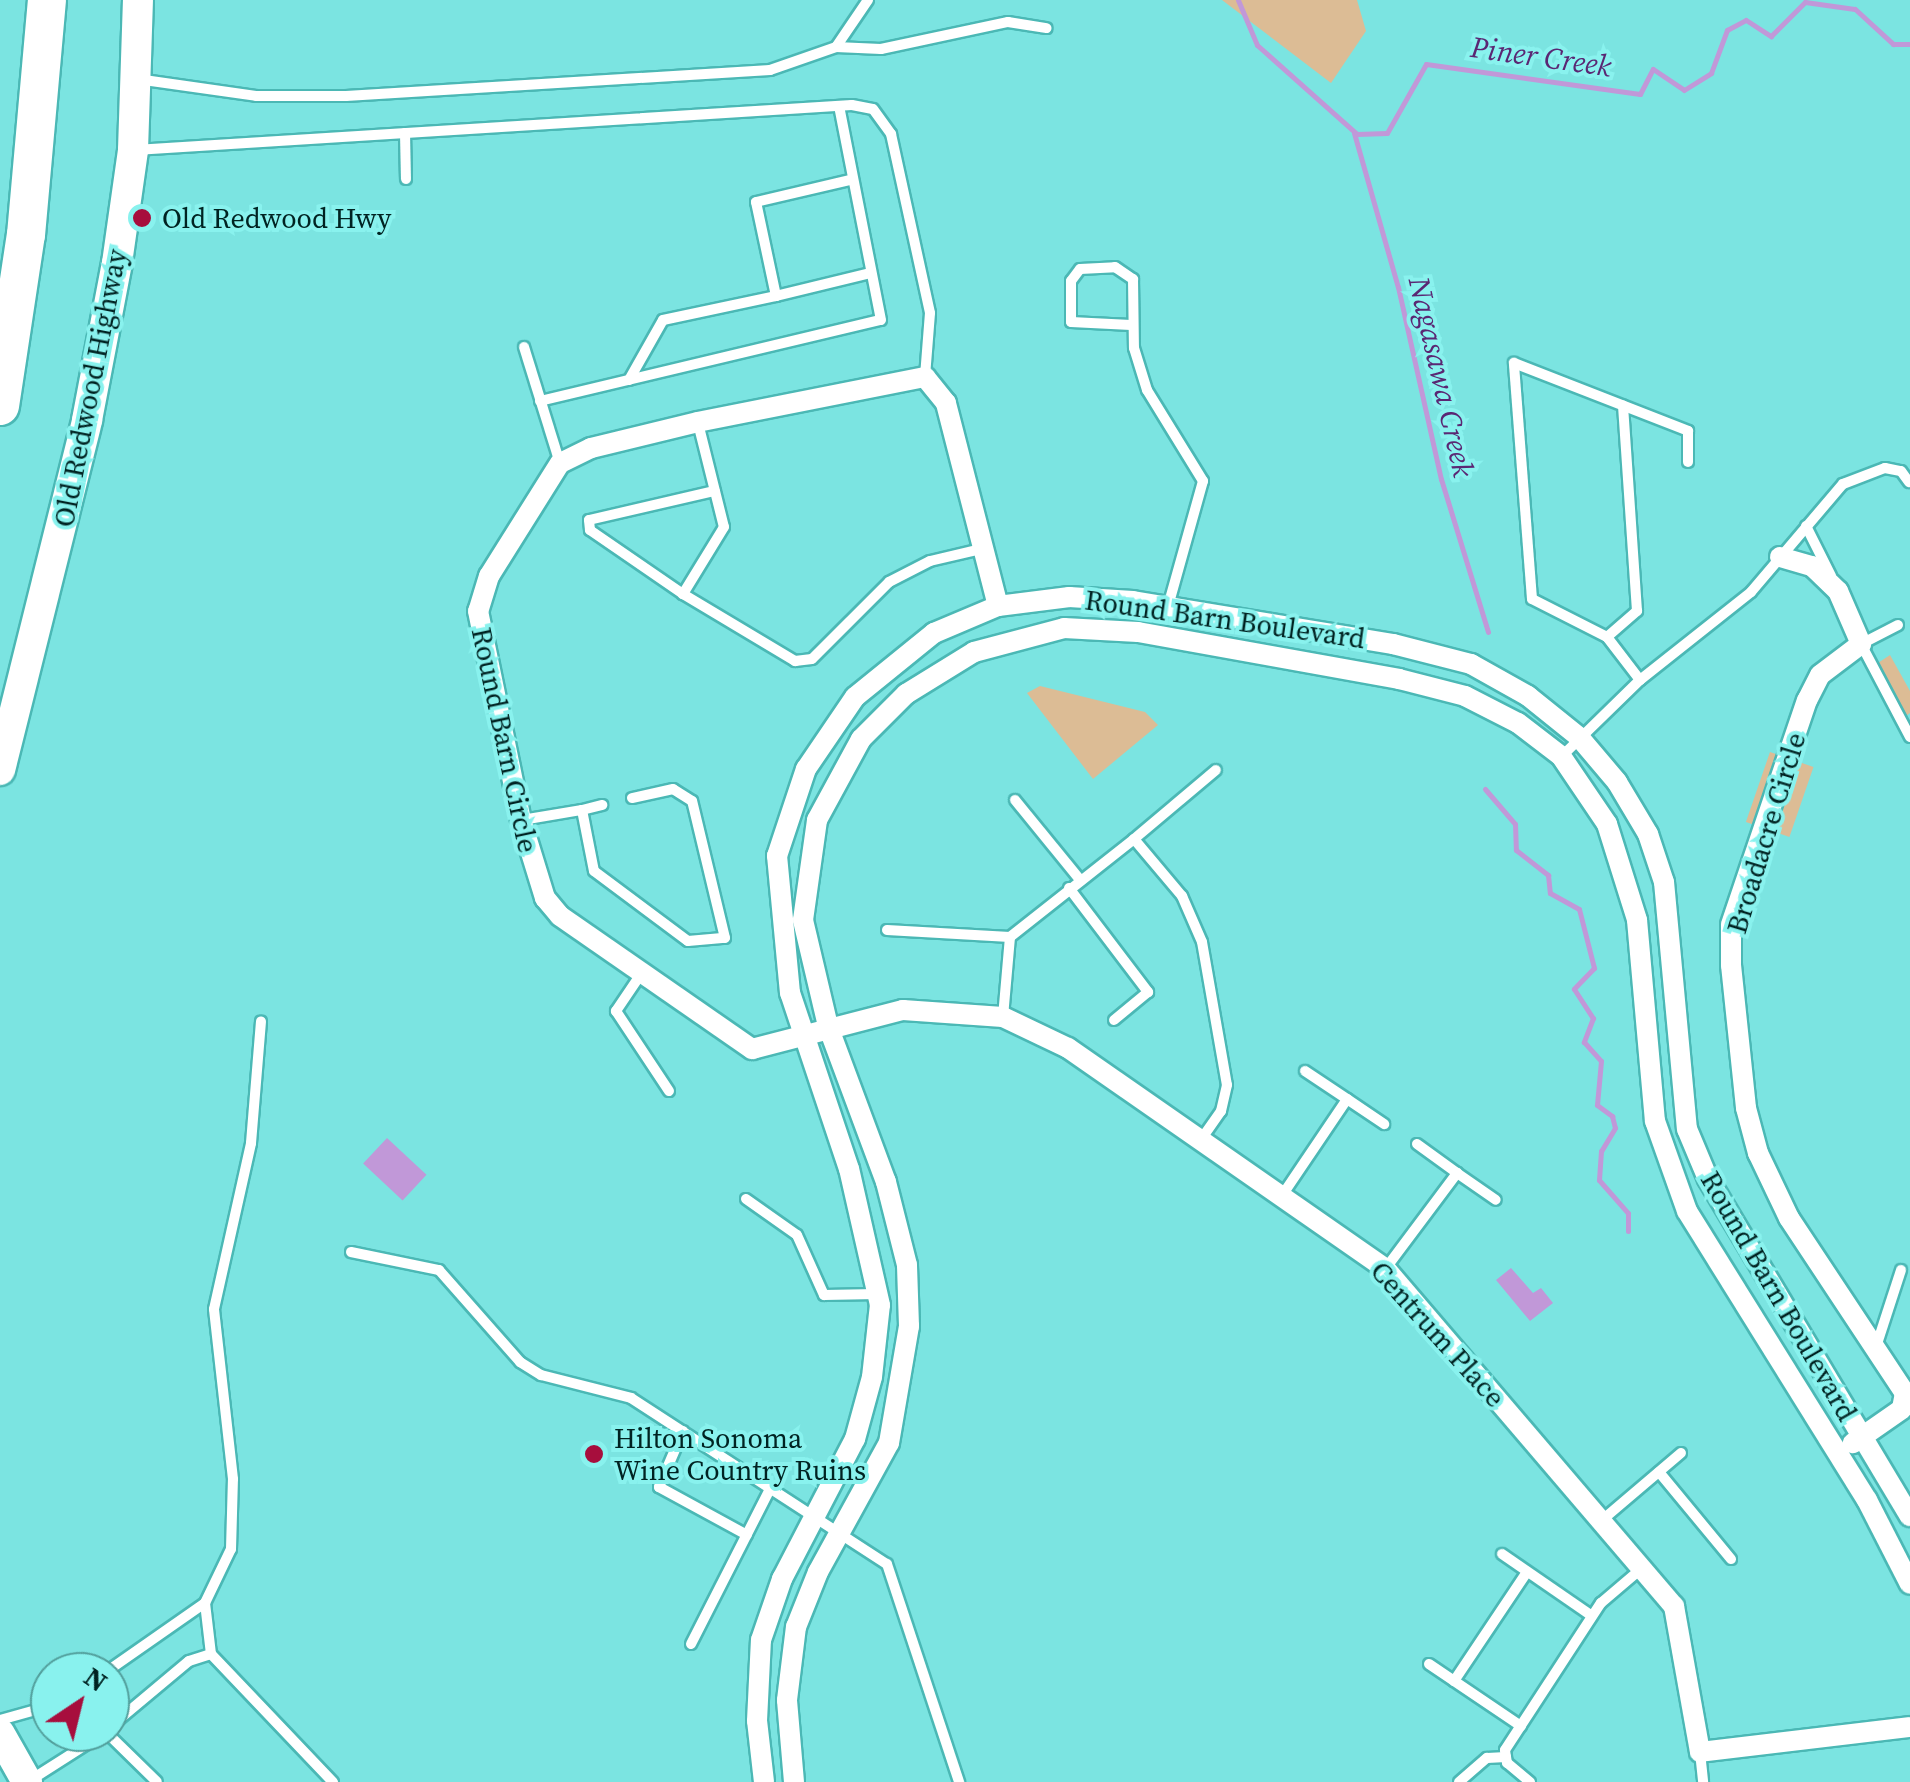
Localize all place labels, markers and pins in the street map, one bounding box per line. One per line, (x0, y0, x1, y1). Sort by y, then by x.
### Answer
place label: Old Redwood Hwy (162, 201, 391, 235)
marker: Old Redwood Hwy (131, 207, 153, 229)
place label: Hilton Sonoma Wine Country Ruins (614, 1421, 866, 1487)
marker: Hilton Sonoma Wine Country Ruins (583, 1443, 605, 1465)

